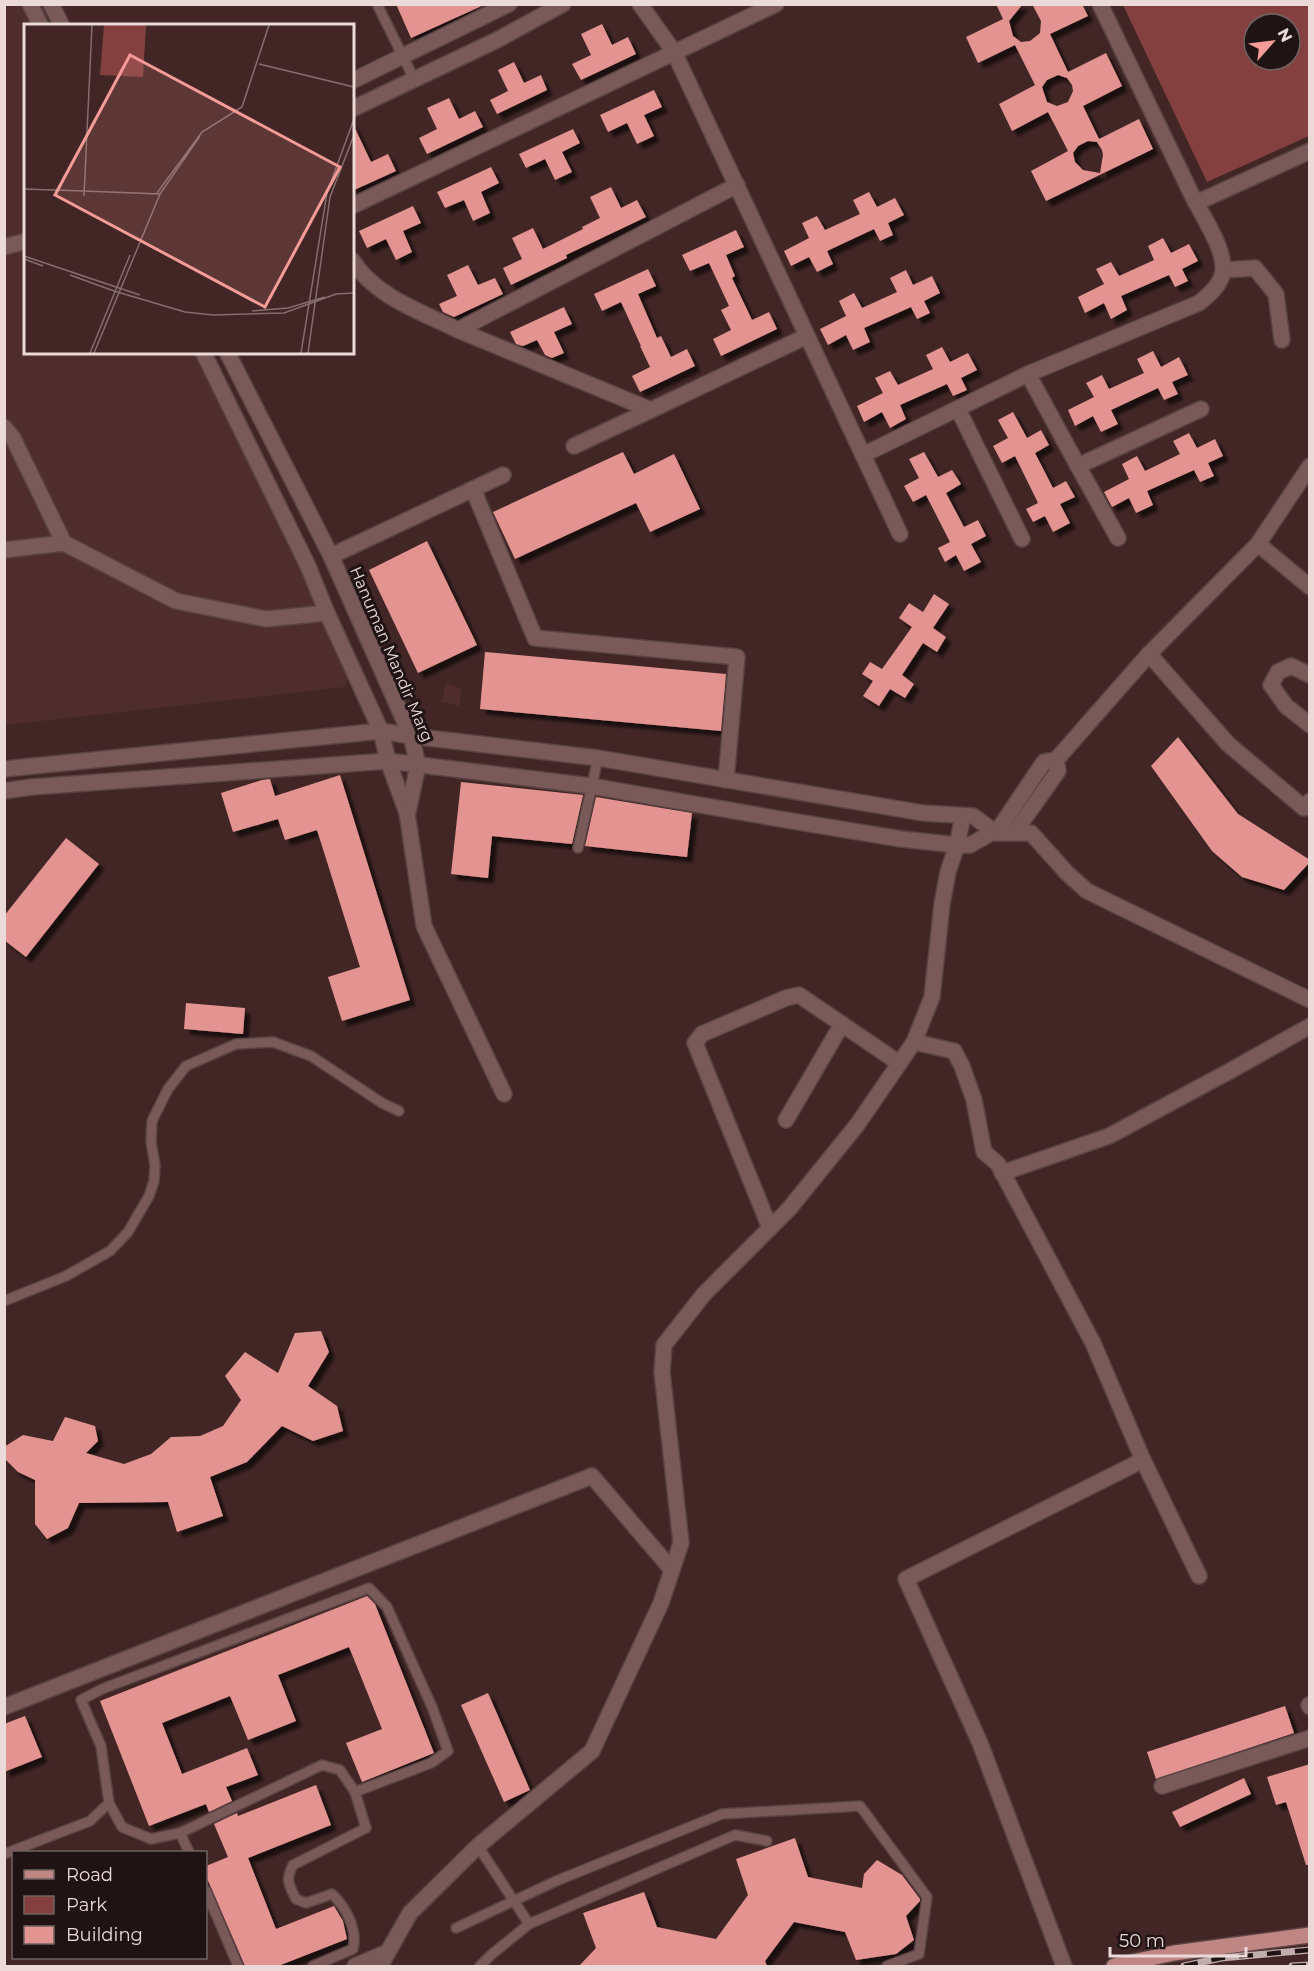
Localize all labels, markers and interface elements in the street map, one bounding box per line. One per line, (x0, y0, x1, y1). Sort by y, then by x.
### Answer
north arrow (1242, 12, 1302, 72)
inset map (24, 24, 354, 354)
text: N (1273, 25, 1296, 45)
street label: Hanuman Mandir Marg (346, 564, 437, 745)
legend (12, 1851, 207, 1959)
text: Road (66, 1864, 113, 1886)
text: Park (66, 1894, 107, 1916)
scale bar (1110, 1920, 1246, 1958)
text: Building (66, 1924, 143, 1946)
text: 50 m (1119, 1930, 1165, 1952)

